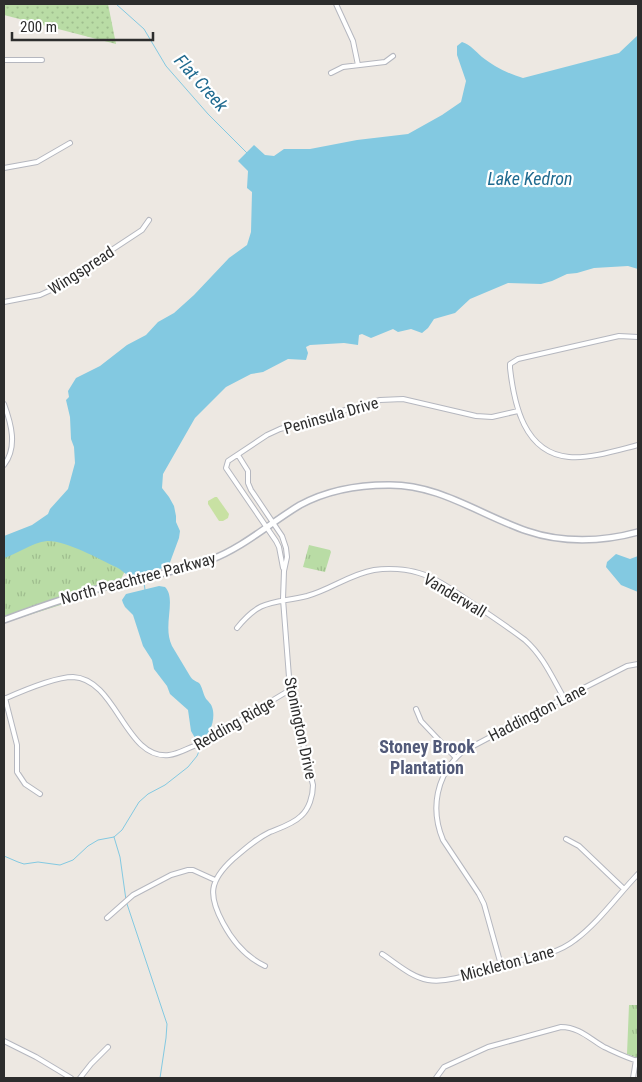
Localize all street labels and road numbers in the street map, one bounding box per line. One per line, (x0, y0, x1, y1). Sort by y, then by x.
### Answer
street label: Wingspread (45, 242, 118, 299)
street label: Peninsula Drive (282, 393, 381, 438)
street label: North Peachtree Parkway (59, 549, 218, 608)
street label: Vanderwall (420, 569, 490, 622)
street label: Stonington Drive (280, 675, 321, 781)
street label: Haddington Lane (485, 680, 589, 745)
street label: Redding Ridge (190, 693, 278, 754)
street label: Mickleton Lane (458, 942, 556, 985)

